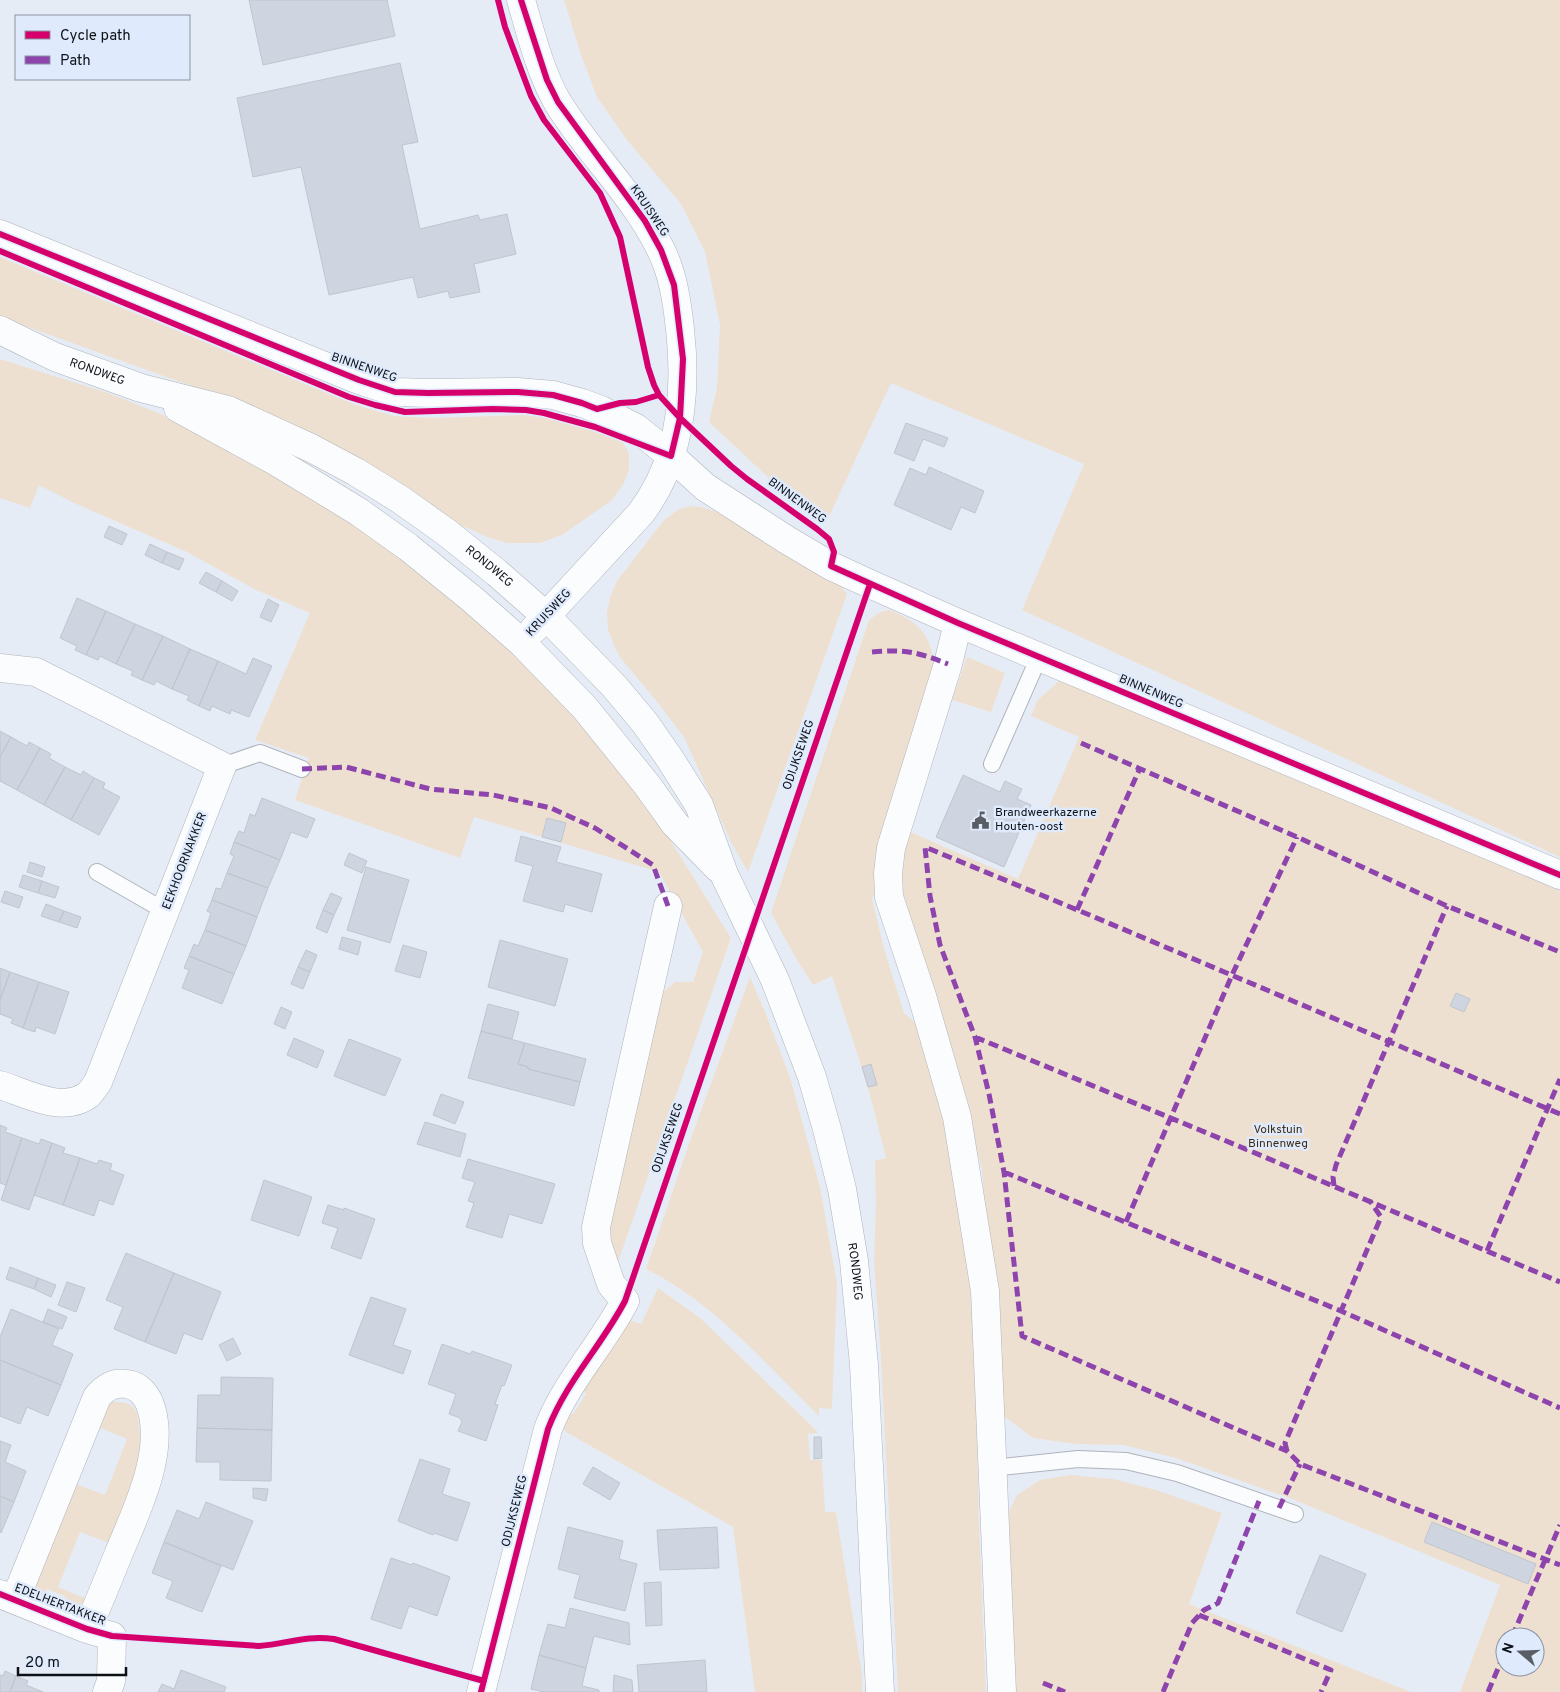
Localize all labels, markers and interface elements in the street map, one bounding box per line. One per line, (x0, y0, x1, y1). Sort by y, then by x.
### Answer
legend (15, 15, 190, 80)
text: Cycle path (60, 27, 131, 46)
text: Path (60, 52, 91, 71)
street label: KRUISWEG (626, 182, 672, 240)
street label: BINNENWEG (329, 349, 399, 387)
street label: RONDWEG (67, 355, 127, 390)
street label: BINNENWEG (765, 474, 829, 528)
street label: RONDWEG (461, 542, 516, 591)
street label: KRUISWEG (523, 586, 575, 640)
street label: BINNENWEG (1116, 671, 1186, 713)
street label: ODIJKSEWEG (779, 718, 819, 792)
place label: Brandweerkazerne Houten-oost (995, 805, 1097, 835)
street label: EEKHOORNAKKER (159, 810, 211, 912)
public building icon: Brandweerkazerne Houten-oost (971, 810, 991, 830)
street label: ODIJKSEWEG (648, 1101, 688, 1175)
park label: Volkstuin Binnenweg (1248, 1122, 1308, 1152)
street label: RONDWEG (843, 1241, 866, 1301)
street label: ODIJKSEWEG (498, 1473, 532, 1549)
street label: EDELHERTAKKER (12, 1580, 108, 1630)
north arrow (1495, 1627, 1545, 1677)
text: N (1499, 1641, 1519, 1656)
scale bar (18, 1644, 125, 1676)
text: 20 m (25, 1654, 60, 1673)

